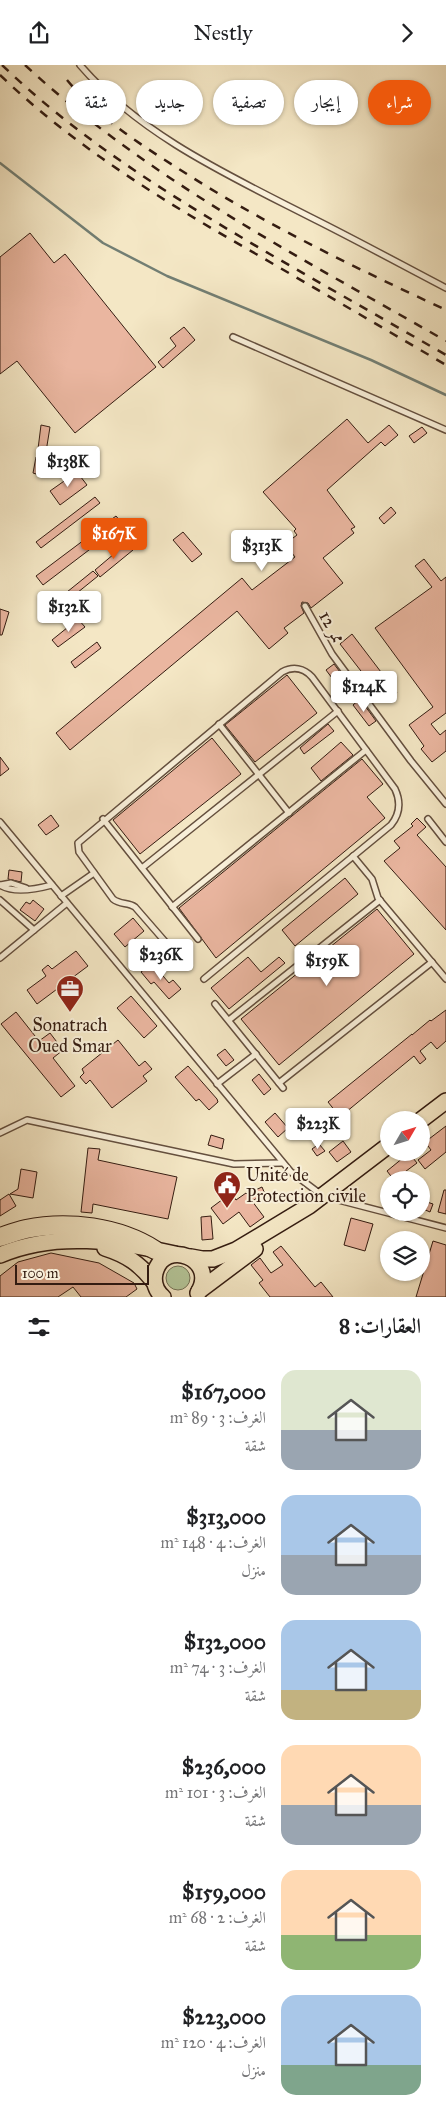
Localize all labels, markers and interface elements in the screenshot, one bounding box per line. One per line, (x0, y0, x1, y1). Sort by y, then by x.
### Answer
icon: share (25, 19, 53, 47)
text: Nestly (193, 19, 253, 46)
icon: forward (393, 19, 421, 47)
chip: شقة (66, 80, 126, 125)
chip: جديد (136, 80, 203, 125)
chip: تصفية (213, 80, 284, 125)
chip: إيجار (294, 80, 358, 125)
chip: شراء (368, 80, 431, 125)
pin: $138K (33, 445, 103, 488)
text: $138K (47, 452, 89, 471)
pin: $167K (79, 517, 149, 560)
text: $167K (92, 524, 136, 543)
pin: $313K (227, 529, 297, 572)
text: $313K (242, 536, 282, 555)
pin: $132K (34, 591, 104, 633)
text: $132K (48, 597, 90, 616)
street label: ممر 12 (313, 607, 350, 648)
pin: $124K (329, 671, 399, 713)
text: $124K (342, 677, 386, 696)
pin: $236K (126, 939, 196, 981)
text: $236K (139, 945, 183, 964)
pin: $159K (292, 945, 362, 987)
text: $159K (305, 951, 349, 970)
office icon: Sonatrach Oued Smar (55, 974, 85, 1013)
place label: Sonatrach Oued Smar (28, 1014, 112, 1057)
pin: $223K (283, 1107, 353, 1150)
north arrow (380, 1111, 430, 1161)
map controls (380, 1111, 430, 1281)
text: $223K (296, 1114, 340, 1133)
place label: Unité de Protection civile (246, 1164, 366, 1207)
public building icon: Unité de Protection civile (212, 1170, 242, 1209)
button: locate (380, 1171, 430, 1221)
button: layers (380, 1231, 430, 1281)
scale bar (15, 1262, 149, 1285)
text: 100 m (22, 1265, 59, 1282)
icon: filters (25, 1313, 53, 1341)
text: العقارات: 8 (339, 1313, 421, 1339)
text: $167,000 (181, 1379, 266, 1405)
icon: home (321, 1390, 381, 1450)
text: الغرف: 3 · 89 m² (170, 1408, 266, 1427)
text: شقة (245, 1436, 266, 1455)
text: $313,000 (186, 1504, 266, 1530)
icon: home (321, 1515, 381, 1575)
text: الغرف: 4 · 148 m² (161, 1533, 266, 1552)
text: منزل (241, 1561, 266, 1580)
text: $132,000 (184, 1629, 266, 1655)
icon: home (321, 1640, 381, 1700)
text: الغرف: 3 · 74 m² (170, 1658, 266, 1677)
text: شقة (245, 1686, 266, 1705)
text: $236,000 (182, 1754, 266, 1780)
icon: home (321, 1765, 381, 1825)
text: الغرف: 3 · 101 m² (165, 1783, 266, 1802)
text: شقة (245, 1811, 266, 1830)
text: $159,000 (182, 1879, 266, 1905)
icon: home (321, 1890, 381, 1950)
text: الغرف: 2 · 68 m² (169, 1908, 266, 1927)
text: شقة (245, 1936, 266, 1955)
text: $223,000 (182, 2004, 266, 2030)
icon: home (321, 2015, 381, 2075)
text: الغرف: 4 · 120 m² (161, 2033, 266, 2052)
text: منزل (241, 2061, 266, 2080)

